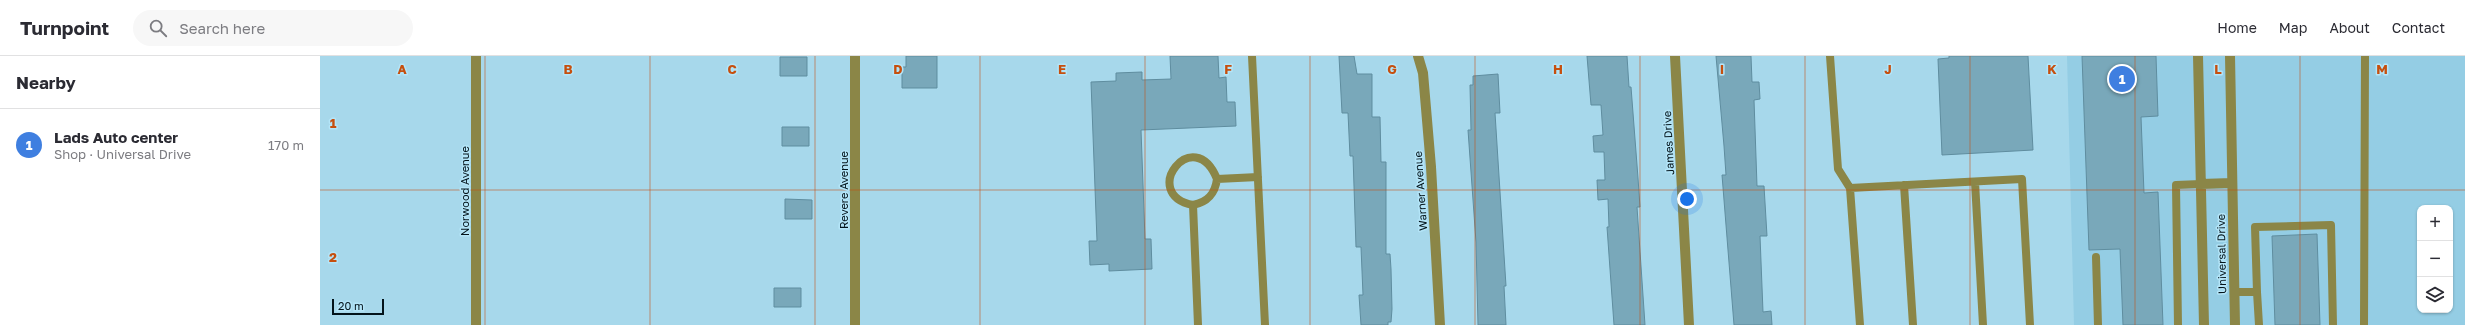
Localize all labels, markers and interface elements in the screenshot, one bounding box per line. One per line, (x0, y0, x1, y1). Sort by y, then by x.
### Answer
search box (133, 10, 413, 46)
text: Turnpoint (20, 16, 109, 39)
icon: search (147, 17, 169, 39)
text: Search here (179, 19, 265, 37)
text: Home (2217, 19, 2257, 36)
text: Map (2279, 19, 2307, 36)
text: About (2329, 19, 2370, 36)
text: Contact (2392, 19, 2445, 36)
text: A (397, 61, 407, 77)
text: B (563, 61, 573, 77)
text: C (727, 61, 737, 77)
text: D (893, 61, 903, 77)
text: E (1058, 61, 1066, 77)
text: F (1224, 61, 1232, 77)
text: G (1387, 61, 1397, 77)
text: H (1553, 61, 1563, 77)
text: I (1720, 61, 1724, 77)
text: J (1884, 61, 1892, 77)
text: K (2047, 61, 2057, 77)
text: L (2214, 61, 2222, 77)
text: M (2376, 61, 2388, 77)
pin: 1 (2109, 64, 2135, 94)
text: Nearby (16, 72, 76, 93)
street label: James Drive (1660, 111, 1676, 175)
text: 1 (330, 115, 337, 131)
text: Lads Auto center (54, 128, 178, 146)
text: 1 (26, 137, 32, 153)
text: 170 m (268, 137, 304, 153)
text: Shop · Universal Drive (54, 146, 191, 162)
street label: Norwood Avenue (458, 146, 471, 236)
street label: Revere Avenue (837, 151, 850, 229)
street label: Warner Avenue (1411, 151, 1429, 231)
your location (1677, 189, 1697, 209)
map controls (2417, 205, 2453, 313)
button: + (2417, 205, 2453, 241)
street label: Universal Drive (2214, 214, 2228, 294)
button: − (2417, 241, 2453, 277)
text: 2 (329, 249, 337, 265)
button: layers (2417, 277, 2453, 313)
scale bar (332, 297, 384, 316)
text: 20 m (338, 299, 364, 312)

